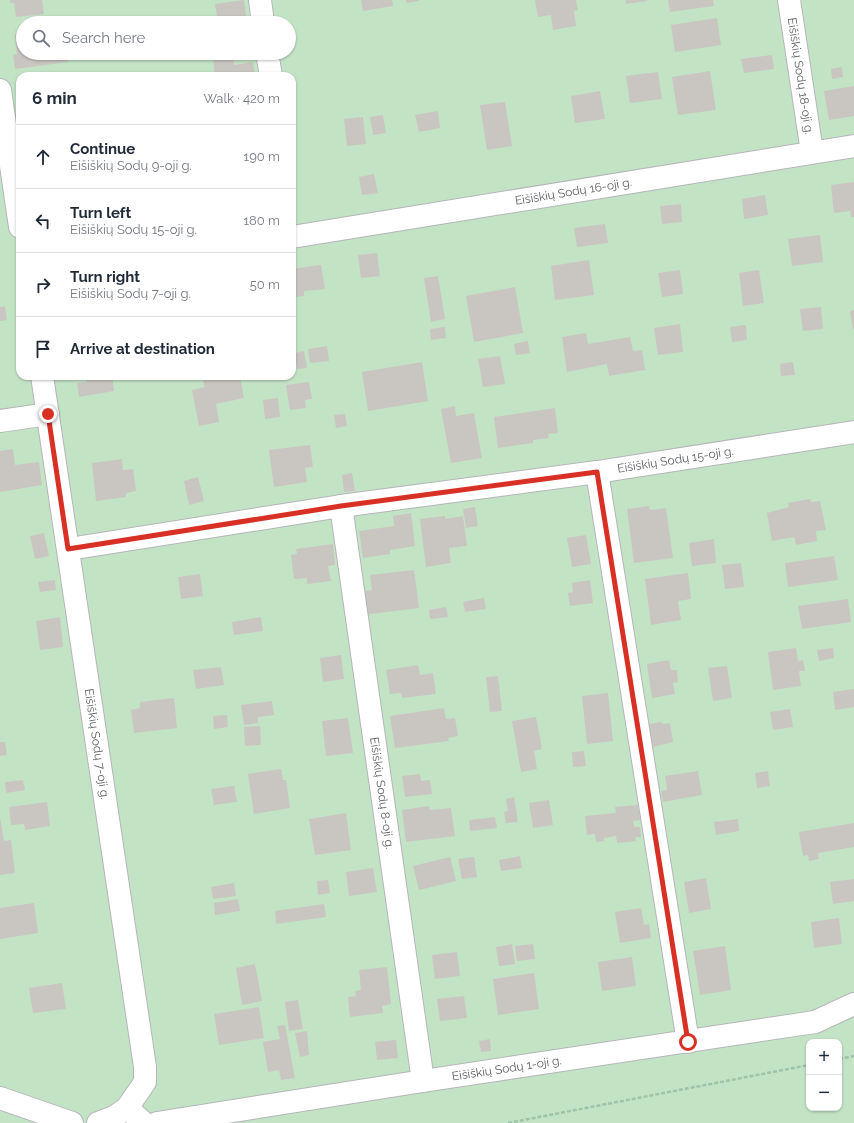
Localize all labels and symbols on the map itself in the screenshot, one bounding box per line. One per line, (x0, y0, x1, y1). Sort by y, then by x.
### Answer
street label: Eišiškių Sodų 18-oji g. (785, 17, 816, 136)
street label: Eišiškių Sodų 16-oji g. (514, 175, 633, 208)
route end (39, 405, 57, 423)
street label: Eišiškių Sodų 15-oji g. (616, 444, 735, 476)
street label: Eišiškių Sodų 7-oji g. (82, 688, 112, 800)
street label: Eišiškių Sodų 8-oji g. (367, 736, 397, 850)
route start (679, 1033, 697, 1051)
street label: Eišiškių Sodų 1-oji g. (451, 1053, 563, 1084)

